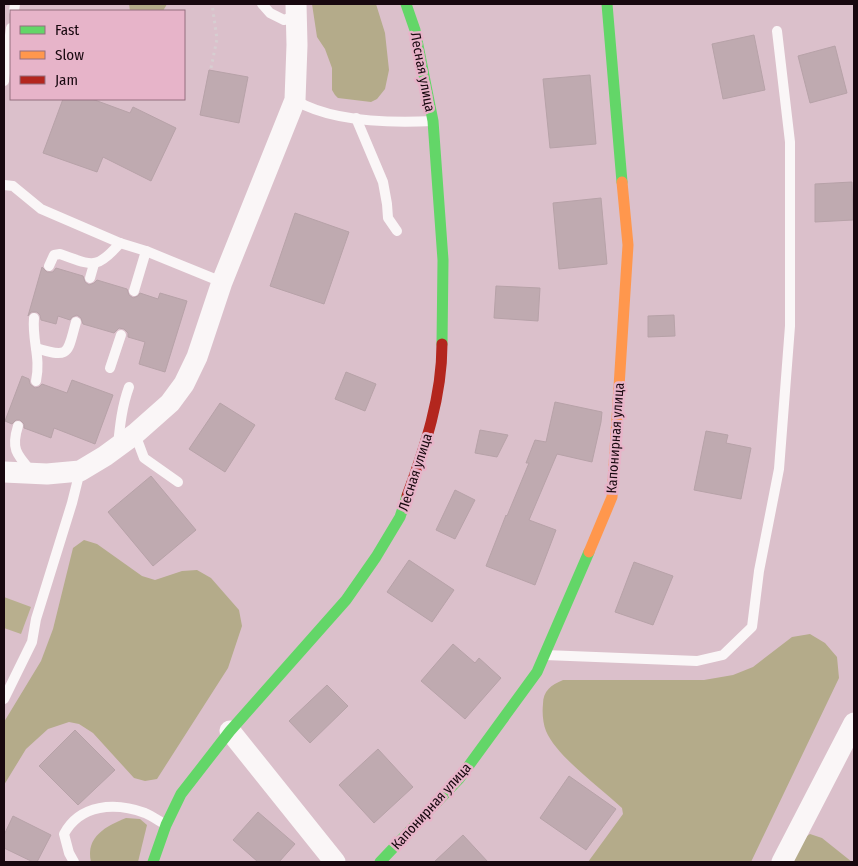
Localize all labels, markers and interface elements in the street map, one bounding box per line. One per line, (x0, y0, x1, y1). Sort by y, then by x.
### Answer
legend (10, 10, 185, 100)
text: Fast (55, 21, 79, 39)
street label: Лесная улица (406, 31, 439, 113)
text: Slow (55, 46, 84, 64)
text: Jam (55, 71, 78, 89)
street label: Капонирная улица (603, 382, 628, 494)
street label: Лесная улица (395, 431, 436, 513)
street label: Капонирная улица (388, 759, 475, 853)

